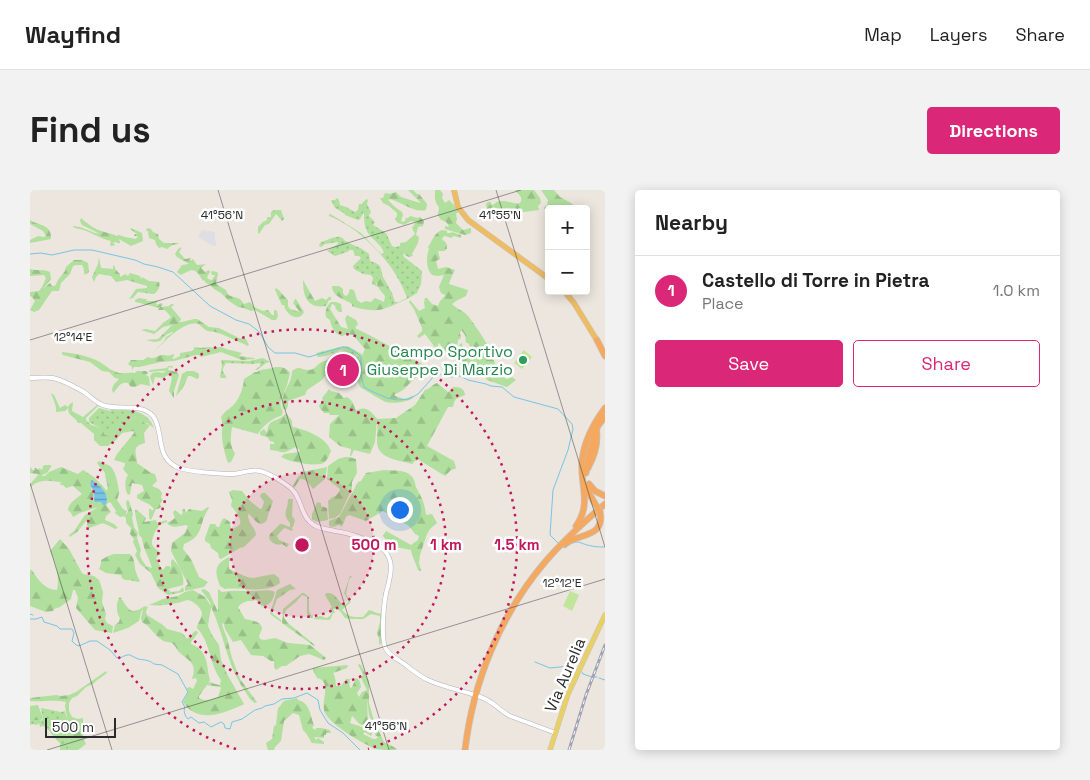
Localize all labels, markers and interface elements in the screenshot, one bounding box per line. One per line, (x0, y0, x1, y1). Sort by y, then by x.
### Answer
text: Wayfind (25, 19, 121, 50)
text: Map (864, 23, 902, 46)
text: Layers (930, 23, 987, 46)
text: Share (1015, 23, 1065, 46)
button: Directions (927, 107, 1060, 154)
text: Find us (30, 108, 151, 152)
map controls (545, 205, 590, 295)
button: + (545, 205, 590, 250)
text: 41°56'N (201, 207, 243, 223)
text: 41°55'N (479, 207, 521, 223)
text: Nearby (655, 209, 728, 236)
button: − (545, 250, 590, 295)
text: Castello di Torre in Pietra (702, 268, 929, 293)
text: 1 (667, 280, 675, 301)
text: 1.0 km (993, 280, 1040, 301)
text: Place (702, 293, 744, 314)
text: 12°14'E (54, 329, 93, 345)
button: Save (655, 340, 843, 387)
button: Share (853, 340, 1040, 387)
place label: Campo Sportivo Giuseppe Di Marzio (367, 341, 513, 380)
pin: 1 (327, 351, 359, 389)
marker: Campo Sportivo Giuseppe Di Marzio (517, 354, 529, 366)
your location (387, 497, 413, 523)
text: 500 m (351, 535, 397, 554)
text: 1 km (430, 535, 462, 554)
text: 1.5 km (494, 535, 540, 554)
centre of rings (293, 536, 311, 554)
text: 12°12'E (543, 575, 582, 591)
street label: Via Aurelia (540, 635, 590, 715)
scale bar (45, 715, 116, 738)
text: 500 m (52, 718, 94, 736)
text: 41°56'N (365, 718, 407, 734)

